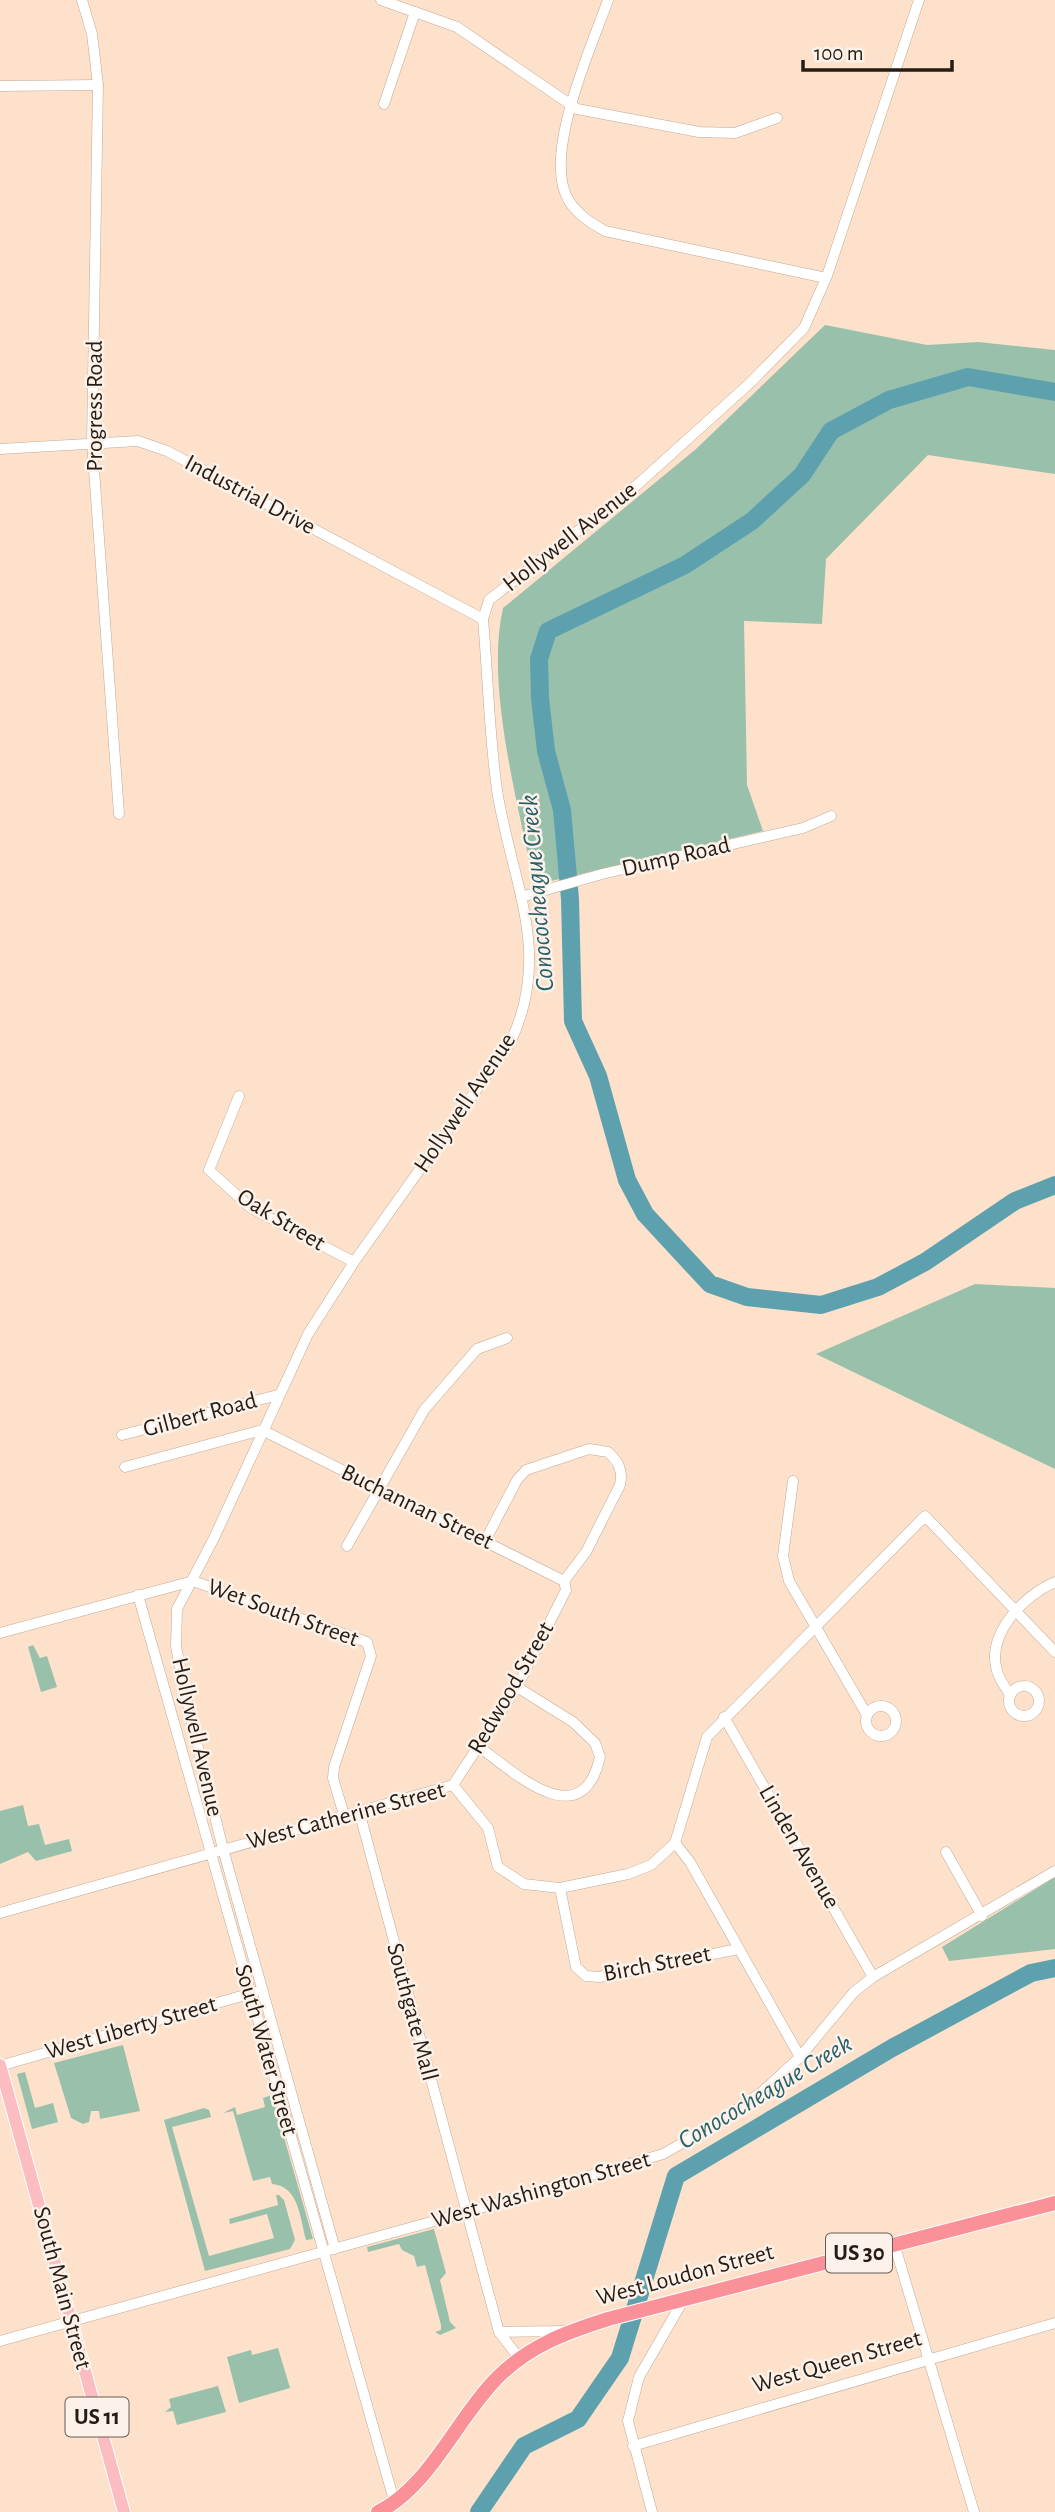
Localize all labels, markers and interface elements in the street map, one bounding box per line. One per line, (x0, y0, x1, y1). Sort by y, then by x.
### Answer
scale bar (803, 28, 952, 72)
text: 100 m (814, 43, 864, 64)
street label: Progress Road (83, 340, 107, 472)
street label: Industrial Drive (181, 451, 319, 539)
street label: Hollywell Avenue (499, 478, 641, 596)
water label: Conococheague Creek (515, 793, 559, 993)
street label: Dump Road (619, 833, 733, 881)
street label: Hollywell Avenue (410, 1029, 520, 1177)
street label: Oak Street (233, 1185, 329, 1256)
street label: Gilbert Road (141, 1388, 259, 1442)
street label: Buchannan Street (337, 1460, 497, 1554)
street label: Wet South Street (204, 1575, 362, 1652)
street label: Redwood Street (464, 1618, 559, 1758)
street label: Hollywell Avenue (167, 1655, 227, 1819)
street label: West Catherine Street (244, 1778, 448, 1854)
street label: Linden Avenue (754, 1781, 844, 1913)
street label: Southgate Mall (382, 1941, 442, 2083)
street label: Birch Street (601, 1942, 713, 1986)
street label: South Water Street (230, 1962, 302, 2139)
street label: West Liberty Street (43, 1992, 220, 2064)
water label: Conococheague Creek (674, 2030, 856, 2154)
street label: West Washington Street (429, 2147, 653, 2233)
street label: South Main Street (29, 2204, 95, 2372)
road number: US 30 (826, 2234, 892, 2272)
street label: West Loudon Street (594, 2240, 777, 2310)
street label: West Queen Street (750, 2326, 924, 2398)
road number: US 11 (66, 2398, 128, 2436)

